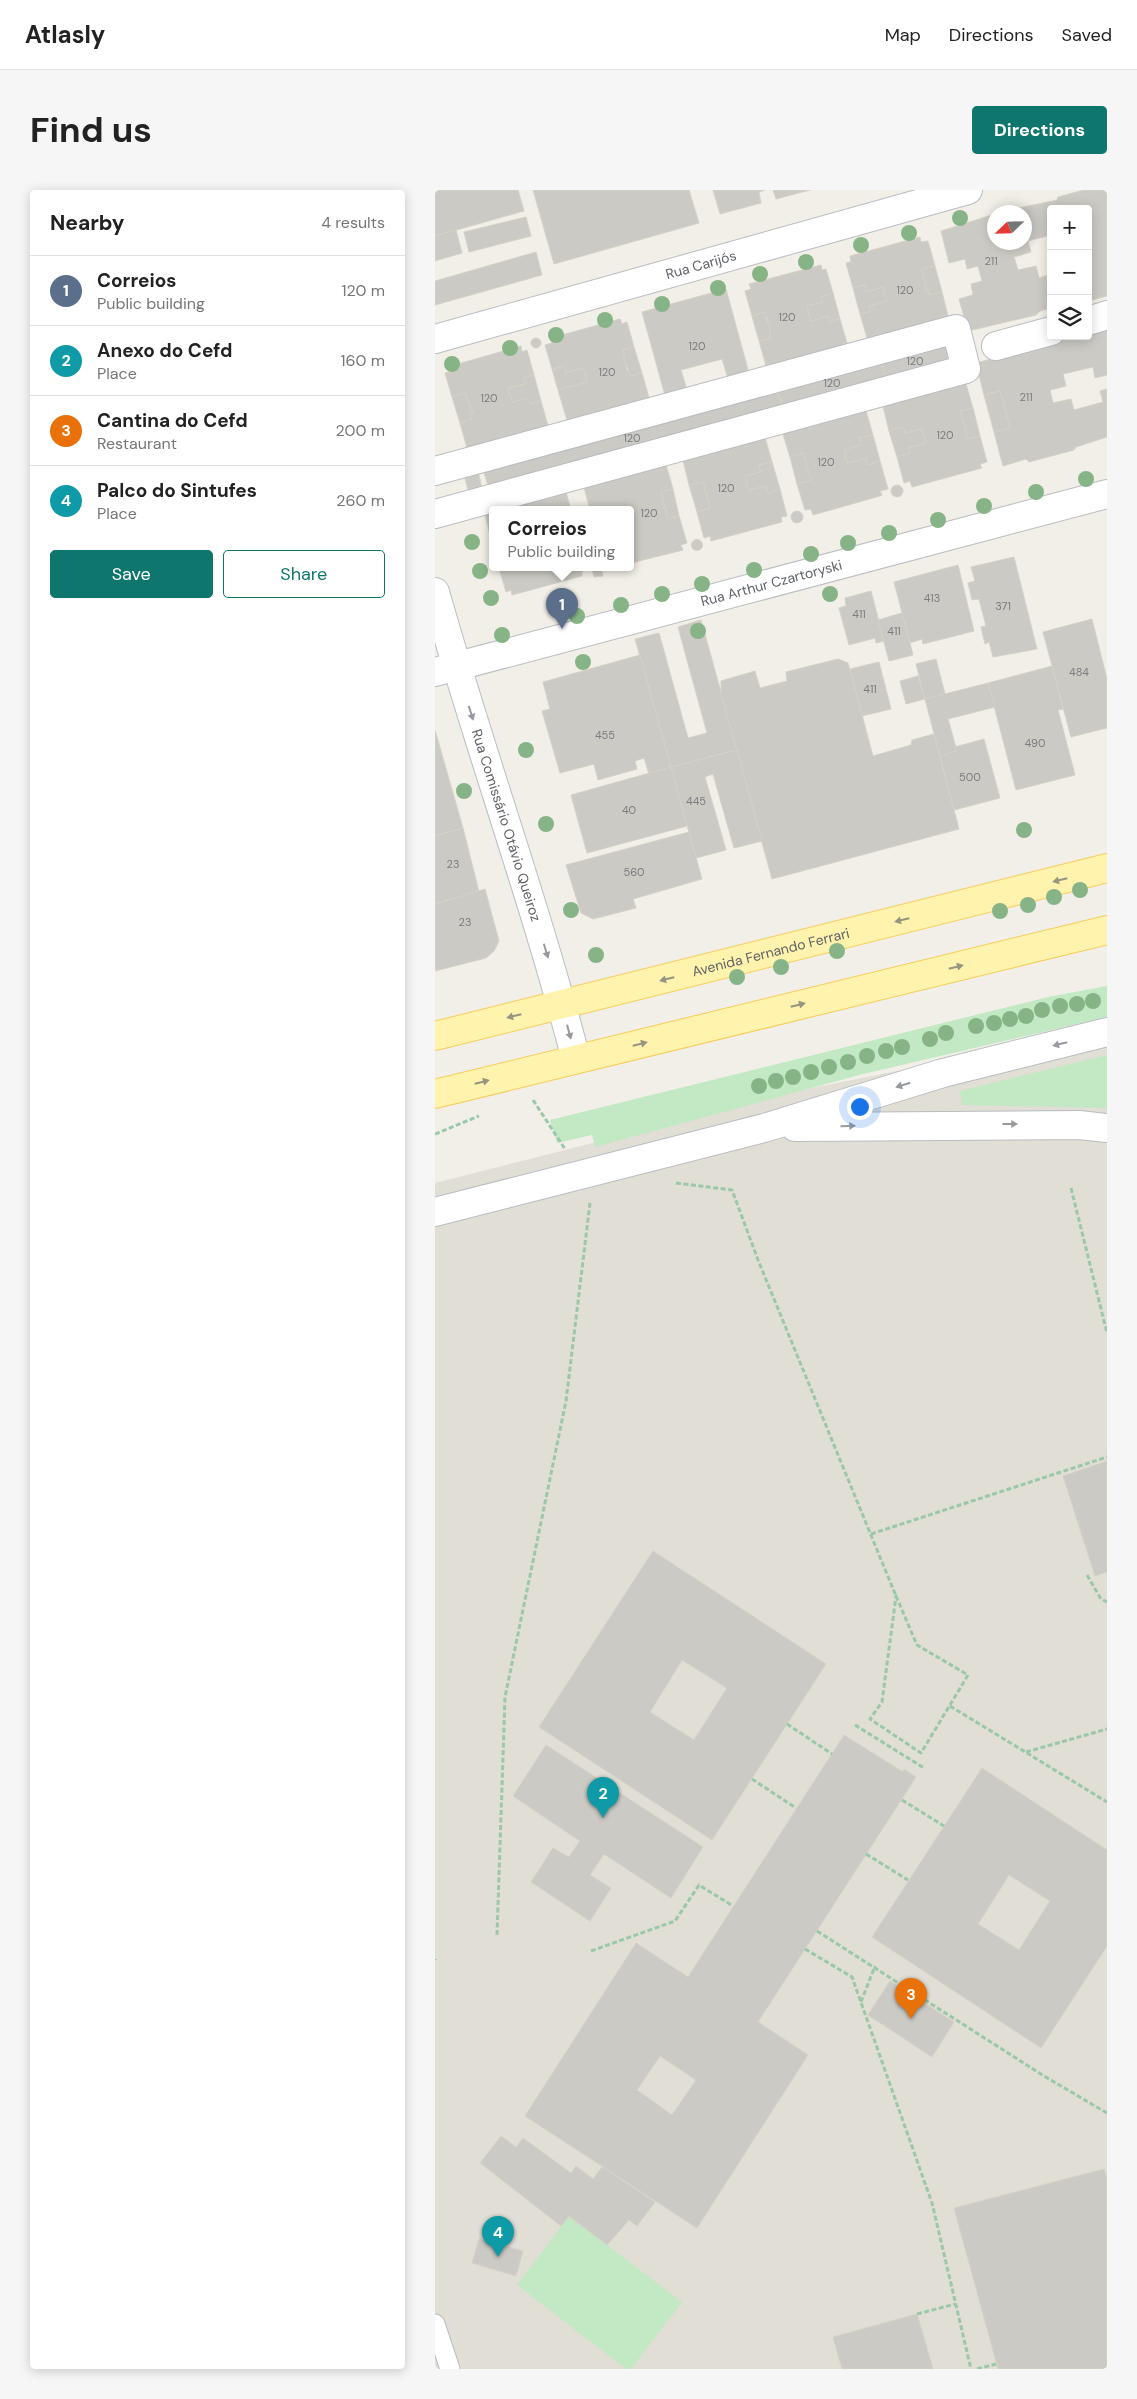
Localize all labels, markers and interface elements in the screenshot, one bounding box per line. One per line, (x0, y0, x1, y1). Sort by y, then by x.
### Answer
text: Atlasly (25, 19, 105, 50)
text: Map (885, 23, 921, 47)
text: Directions (949, 23, 1034, 47)
text: Saved (1062, 23, 1112, 47)
button: Directions (972, 106, 1107, 154)
text: Find us (30, 107, 152, 153)
north arrow (987, 205, 1032, 250)
map controls (1047, 205, 1092, 340)
button: + (1047, 205, 1092, 250)
text: Nearby (50, 209, 124, 237)
text: 4 results (321, 212, 385, 233)
street label: Rua Carijós (663, 246, 738, 283)
button: − (1047, 250, 1092, 295)
house number: 211 (984, 254, 998, 268)
text: Correios (97, 268, 176, 293)
text: 1 (63, 280, 69, 301)
text: 120 m (341, 280, 385, 301)
house number: 120 (896, 283, 914, 297)
text: Public building (97, 293, 205, 314)
button: layers (1047, 295, 1092, 340)
house number: 120 (778, 310, 796, 324)
text: Anexo do Cefd (97, 338, 232, 363)
house number: 120 (688, 339, 706, 353)
text: 2 (61, 350, 71, 371)
text: 160 m (341, 350, 385, 371)
house number: 120 (906, 354, 924, 368)
text: Place (97, 363, 137, 384)
house number: 120 (598, 365, 616, 379)
house number: 120 (823, 376, 841, 390)
house number: 211 (1019, 390, 1033, 404)
house number: 120 (480, 391, 498, 405)
text: Cantina do Cefd (97, 408, 248, 433)
text: 3 (61, 420, 71, 441)
text: 200 m (336, 420, 385, 441)
house number: 120 (936, 428, 954, 442)
house number: 120 (623, 431, 641, 445)
text: Restaurant (97, 433, 177, 454)
house number: 120 (817, 455, 835, 469)
text: Palco do Sintufes (97, 478, 257, 503)
house number: 120 (717, 481, 735, 495)
text: 4 (61, 490, 71, 511)
text: 260 m (336, 490, 385, 511)
text: Place (97, 503, 137, 524)
popup (489, 506, 634, 571)
house number: 120 (640, 506, 658, 520)
text: Correios (508, 516, 587, 541)
text: Public building (508, 541, 615, 562)
button: Save (50, 550, 213, 598)
button: Share (223, 550, 385, 598)
street label: Rua Arthur Czartoryski (699, 556, 844, 610)
pin: 1 (546, 588, 578, 629)
house number: 413 (924, 591, 940, 605)
house number: 371 (995, 599, 1011, 613)
house number: 411 (852, 607, 866, 621)
house number: 411 (887, 624, 901, 638)
house number: 484 (1069, 665, 1089, 679)
house number: 411 (863, 682, 877, 696)
one-way arrow (467, 706, 475, 721)
street label: Rua Comissário Otávio Queiroz (468, 727, 545, 924)
house number: 455 (595, 728, 615, 742)
house number: 490 (1024, 736, 1046, 750)
house number: 500 (959, 770, 981, 784)
house number: 445 (686, 794, 706, 808)
house number: 40 (622, 803, 636, 817)
house number: 23 (447, 857, 459, 871)
house number: 560 (623, 865, 645, 879)
one-way arrow (1052, 876, 1067, 884)
house number: 23 (459, 915, 471, 929)
one-way arrow (895, 916, 910, 924)
street label: Avenida Fernando Ferrari (690, 924, 851, 980)
one-way arrow (542, 944, 550, 959)
one-way arrow (949, 963, 964, 971)
one-way arrow (660, 975, 675, 983)
one-way arrow (791, 1001, 806, 1009)
one-way arrow (507, 1013, 522, 1021)
one-way arrow (565, 1025, 573, 1040)
one-way arrow (633, 1040, 648, 1048)
one-way arrow (1052, 1040, 1067, 1048)
one-way arrow (475, 1077, 490, 1085)
one-way arrow (895, 1082, 910, 1090)
your location (847, 1094, 873, 1120)
one-way arrow (1002, 1120, 1018, 1128)
one-way arrow (840, 1122, 856, 1130)
pin: 2 (587, 1777, 619, 1818)
pin: 3 (895, 1978, 927, 2019)
pin: 4 (482, 2216, 514, 2257)

